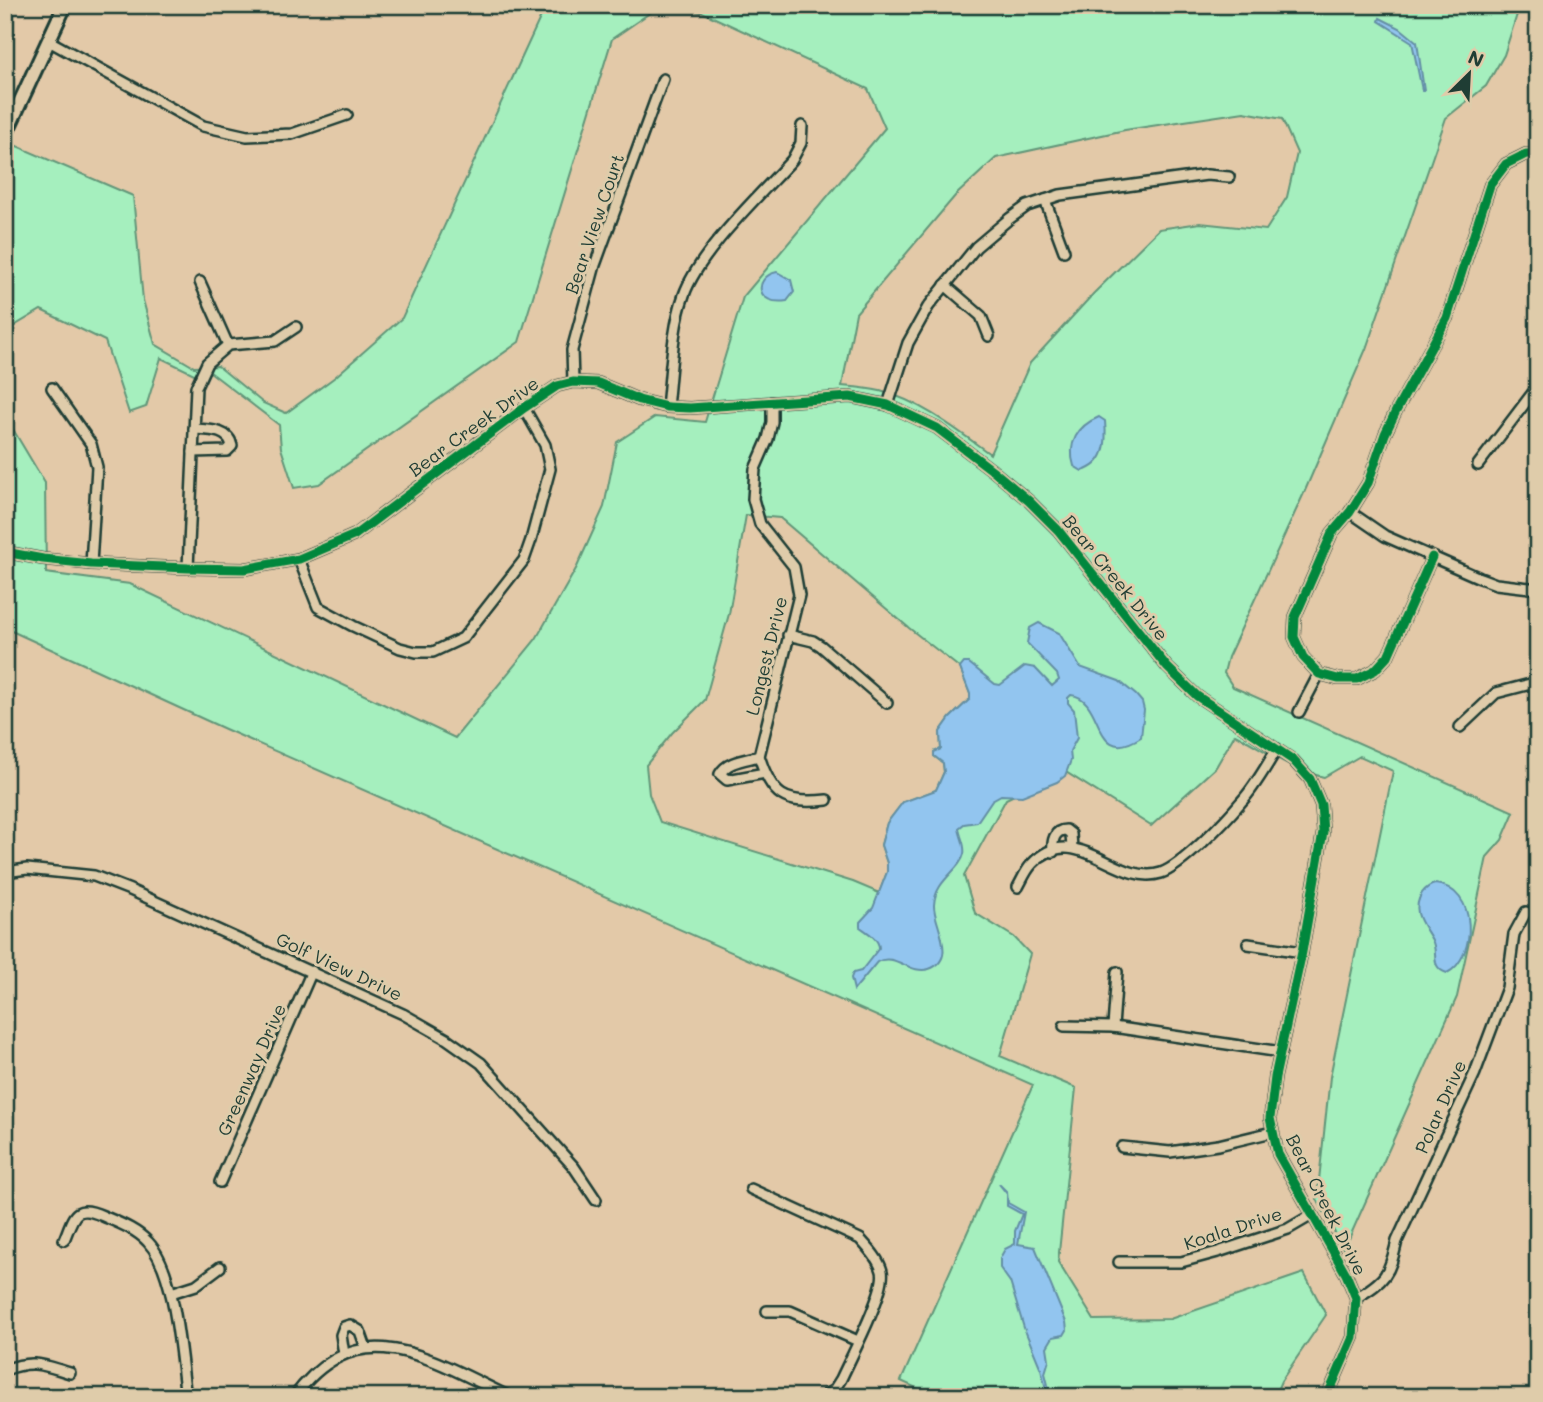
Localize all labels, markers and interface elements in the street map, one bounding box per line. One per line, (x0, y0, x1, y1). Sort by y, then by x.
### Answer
north arrow (1434, 38, 1504, 108)
text: N (1464, 44, 1488, 72)
street label: Bear View Court (559, 150, 629, 297)
street label: Bear Creek Drive (403, 371, 543, 482)
street label: Bear Creek Drive (1058, 509, 1174, 645)
street label: Longest Drive (740, 594, 792, 718)
street label: Golf View Drive (272, 926, 406, 1006)
street label: Greenway Drive (211, 1000, 291, 1140)
street label: Polar Drive (1409, 1056, 1471, 1157)
street label: Bear Creek Drive (1281, 1130, 1373, 1279)
street label: Koala Drive (1181, 1201, 1285, 1255)

